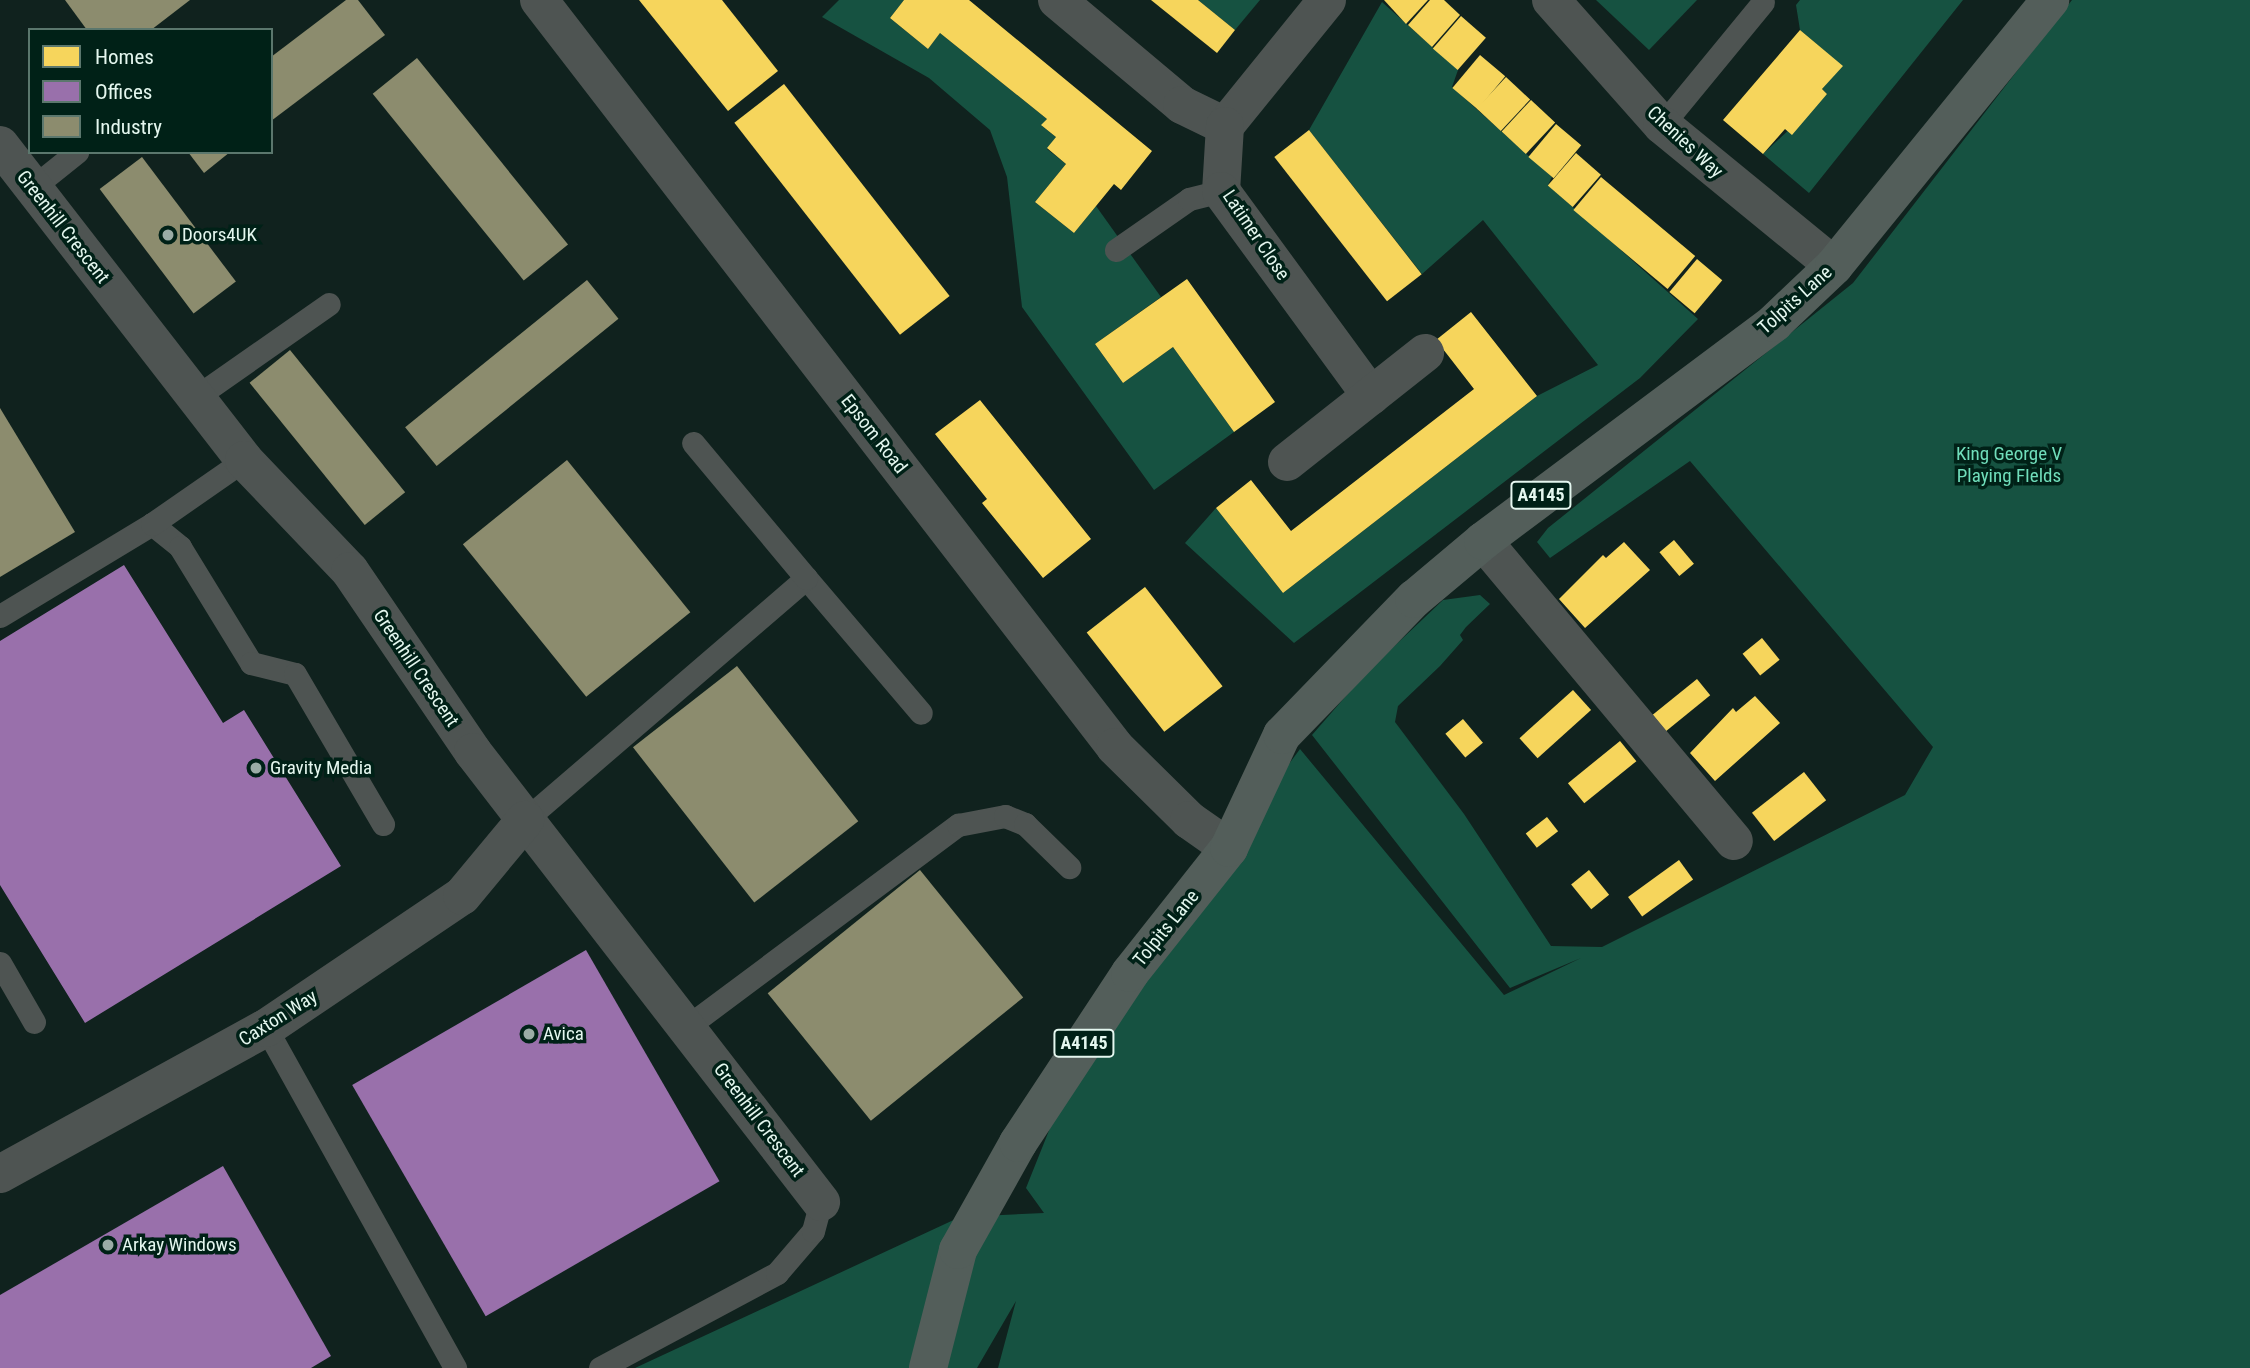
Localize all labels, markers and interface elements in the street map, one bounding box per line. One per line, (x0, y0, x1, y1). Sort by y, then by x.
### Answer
legend (28, 28, 273, 154)
text: Homes (95, 45, 154, 69)
text: Offices (95, 80, 152, 104)
street label: Chenies Way (1642, 101, 1728, 183)
text: Industry (95, 115, 162, 139)
street label: Greenhill Crescent (12, 166, 114, 288)
street label: Latimer Close (1218, 186, 1294, 284)
place label: Doors4UK (182, 224, 257, 246)
marker: Doors4UK (160, 227, 176, 243)
street label: Tolpits Lane (1753, 261, 1837, 339)
street label: Epsom Road (836, 390, 912, 478)
park label: King George V Playing FIelds (1956, 443, 2062, 487)
road number: A4145 (1510, 480, 1572, 509)
street label: Greenhill Crescent (368, 605, 464, 731)
place label: Gravity Media (270, 757, 372, 779)
marker: Gravity Media (248, 760, 264, 776)
street label: Tolpits Lane (1128, 885, 1204, 971)
street label: Caxton Way (235, 985, 321, 1051)
place label: Avica (543, 1023, 584, 1045)
marker: Avica (521, 1026, 537, 1042)
road number: A4145 (1052, 1028, 1116, 1058)
street label: Greenhill Crescent (709, 1058, 809, 1182)
place label: Arkay Windows (122, 1234, 237, 1256)
marker: Arkay Windows (100, 1237, 116, 1253)

